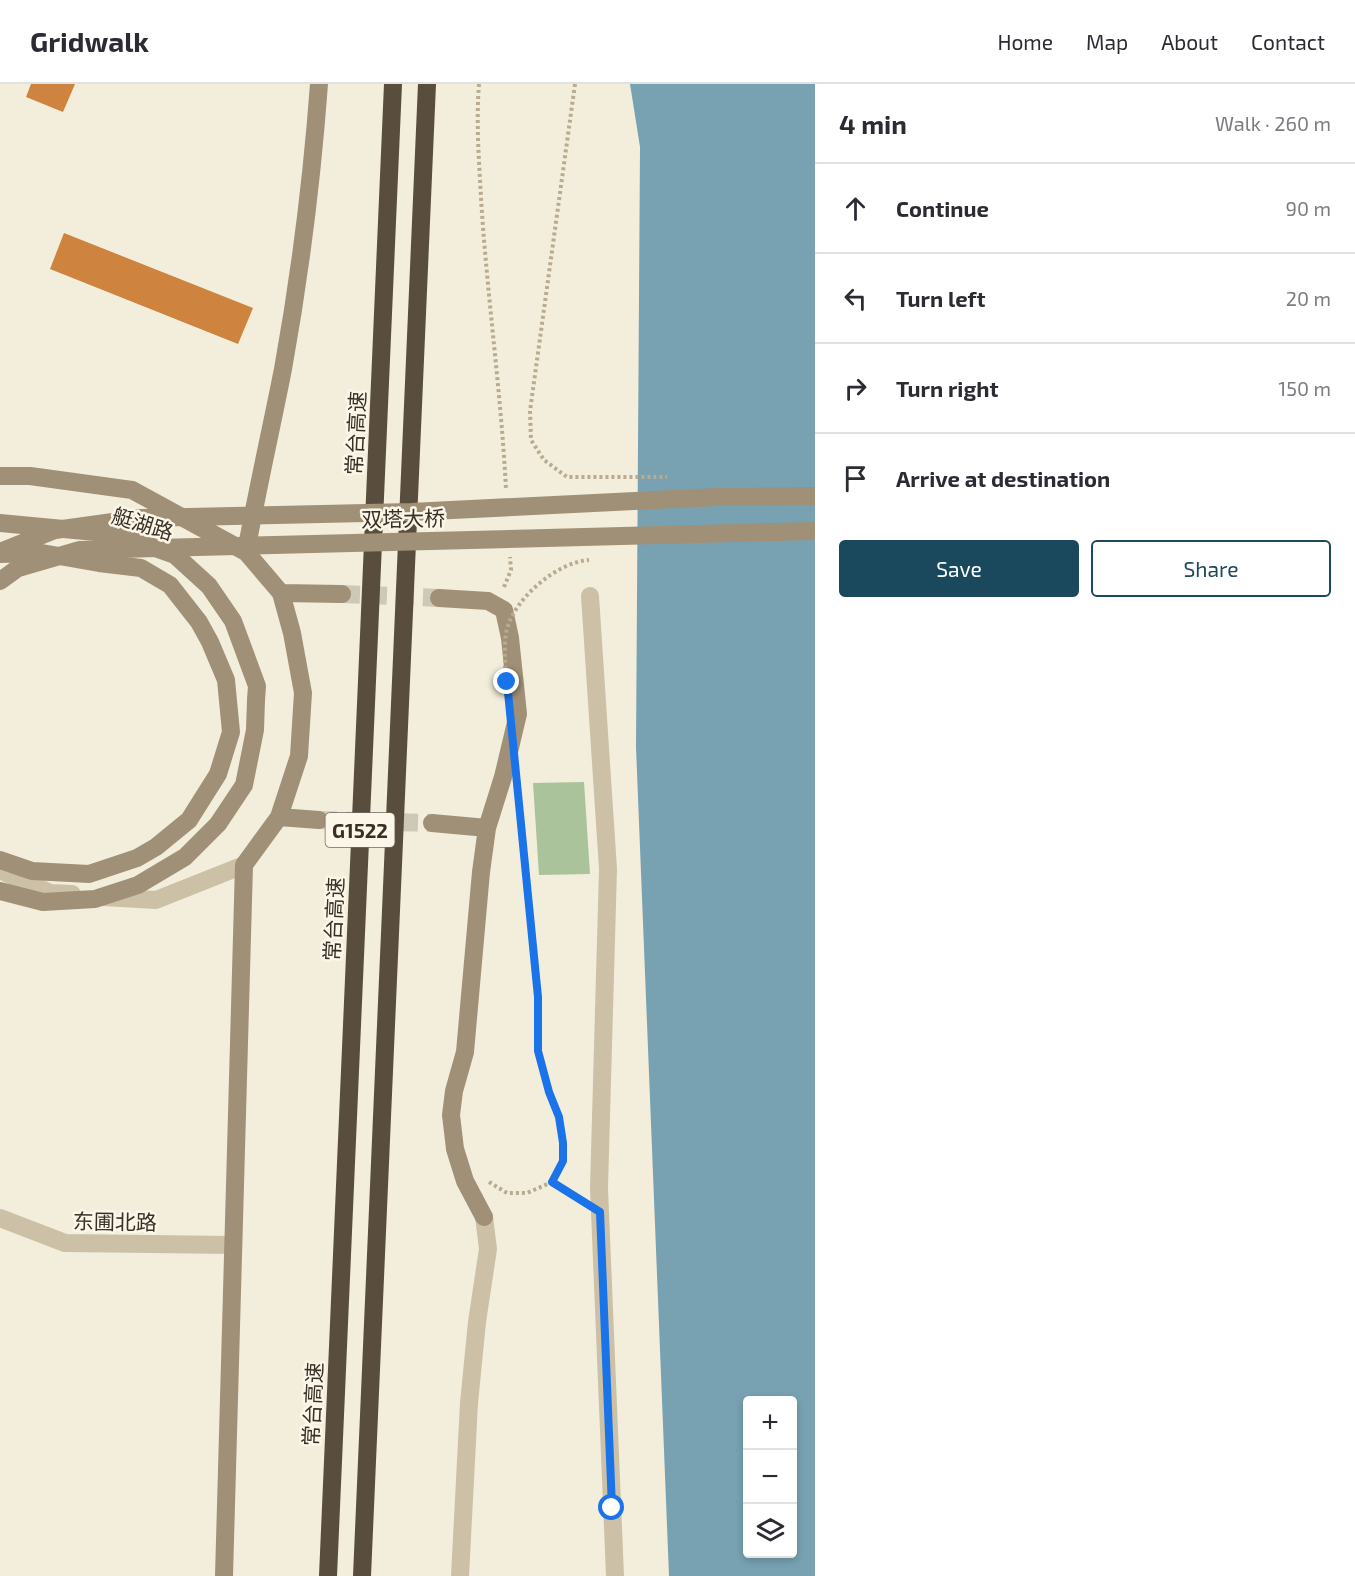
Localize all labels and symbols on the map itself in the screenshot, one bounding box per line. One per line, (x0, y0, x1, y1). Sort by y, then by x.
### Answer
street label: 常台高速 (340, 390, 370, 476)
street label: 艇湖路 (109, 502, 177, 544)
street label: 双塔大桥 (361, 505, 445, 531)
route end (493, 668, 519, 694)
road number: G1522 (326, 813, 394, 847)
street label: 常台高速 (318, 876, 348, 962)
street label: 东圃北路 (73, 1208, 157, 1234)
street label: 常台高速 (297, 1361, 327, 1447)
route start (598, 1494, 624, 1520)

